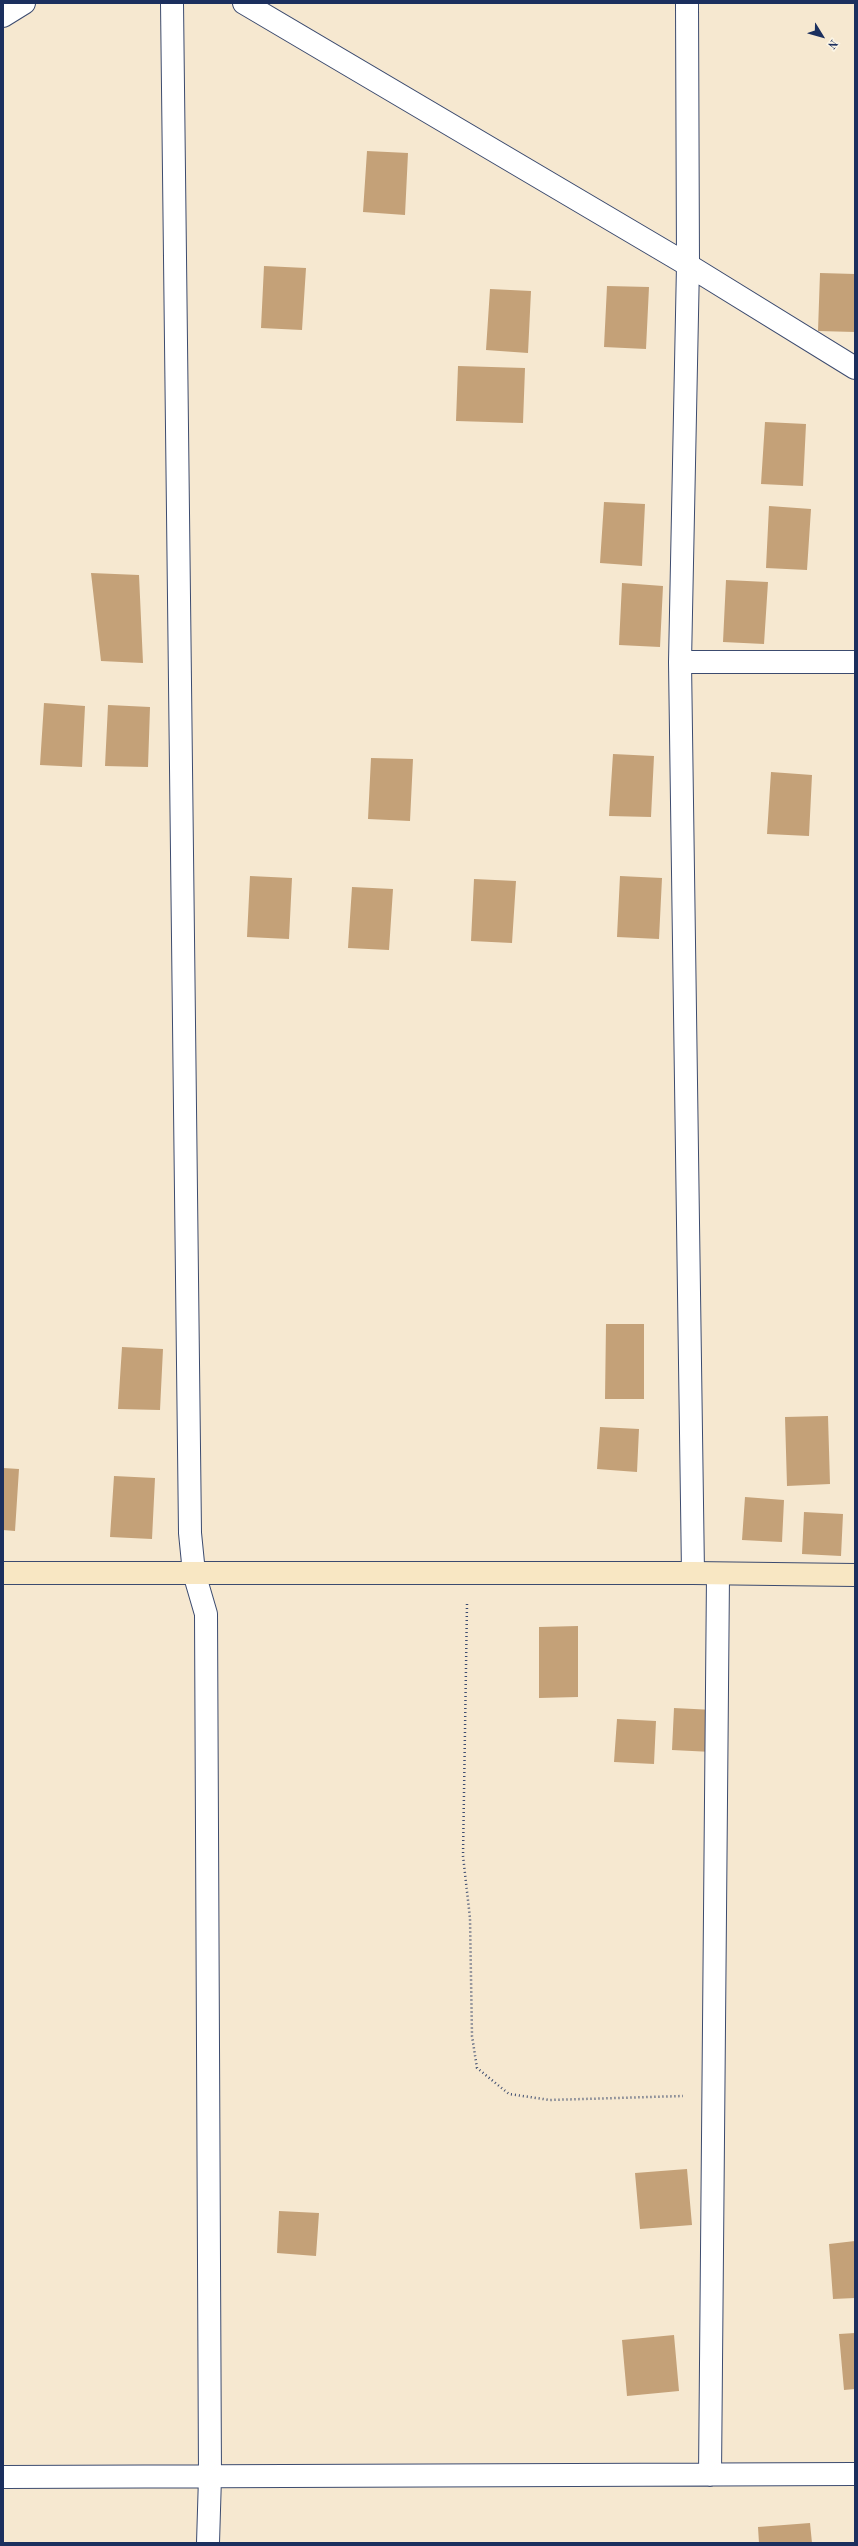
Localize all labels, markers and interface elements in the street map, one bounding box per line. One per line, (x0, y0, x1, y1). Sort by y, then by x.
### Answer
north arrow (802, 16, 842, 56)
text: N (825, 37, 839, 50)

